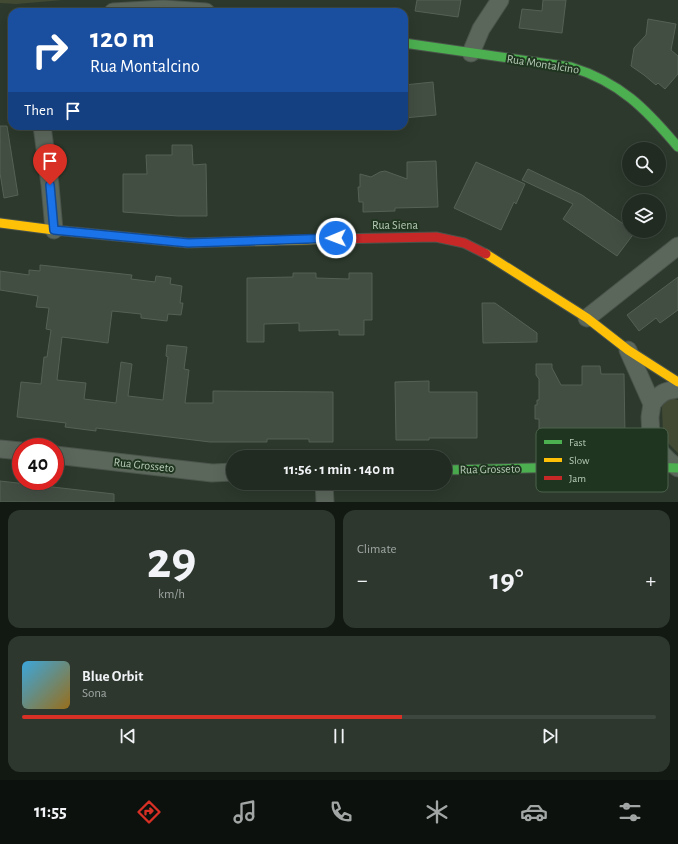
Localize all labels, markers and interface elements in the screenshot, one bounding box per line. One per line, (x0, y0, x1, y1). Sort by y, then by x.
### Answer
icon: right (24, 24, 76, 76)
text: 120 m (90, 25, 155, 53)
street label: Rua Montalcino (506, 52, 580, 76)
text: Rua Montalcino (90, 58, 200, 76)
icon: arrive (62, 100, 84, 122)
text: Then (24, 103, 54, 118)
map controls (622, 142, 666, 238)
button: search (622, 142, 666, 186)
pin (33, 144, 67, 185)
icon: arrive (39, 150, 61, 172)
button: layers (622, 194, 666, 238)
position arrow (315, 217, 357, 259)
street label: Rua Siena (372, 219, 418, 231)
legend (536, 428, 668, 492)
text: Fast (569, 437, 587, 448)
speed limit sign: 40 (12, 438, 64, 490)
text: Slow (569, 455, 590, 466)
street label: Rua Grosseto (113, 456, 175, 474)
text: 11:56 · 1 min · 140 m (284, 462, 394, 477)
street label: Rua Grosseto (460, 462, 521, 476)
text: Jam (569, 473, 586, 484)
text: 29 (147, 535, 196, 587)
text: Climate (357, 543, 396, 556)
text: 19° (489, 565, 524, 595)
text: − (357, 569, 368, 591)
text: + (645, 569, 656, 591)
text: km/h (158, 588, 185, 601)
text: Blue Orbit (82, 669, 143, 684)
text: Sona (82, 687, 107, 700)
icon: previous (117, 725, 139, 747)
icon: pause (328, 725, 350, 747)
icon: next (539, 725, 561, 747)
icon: directions (135, 798, 163, 826)
icon: music (231, 798, 259, 826)
icon: phone (327, 798, 355, 826)
icon: climate (423, 798, 451, 826)
icon: car (520, 798, 548, 826)
icon: filters (616, 798, 644, 826)
text: 11:55 (34, 803, 67, 821)

